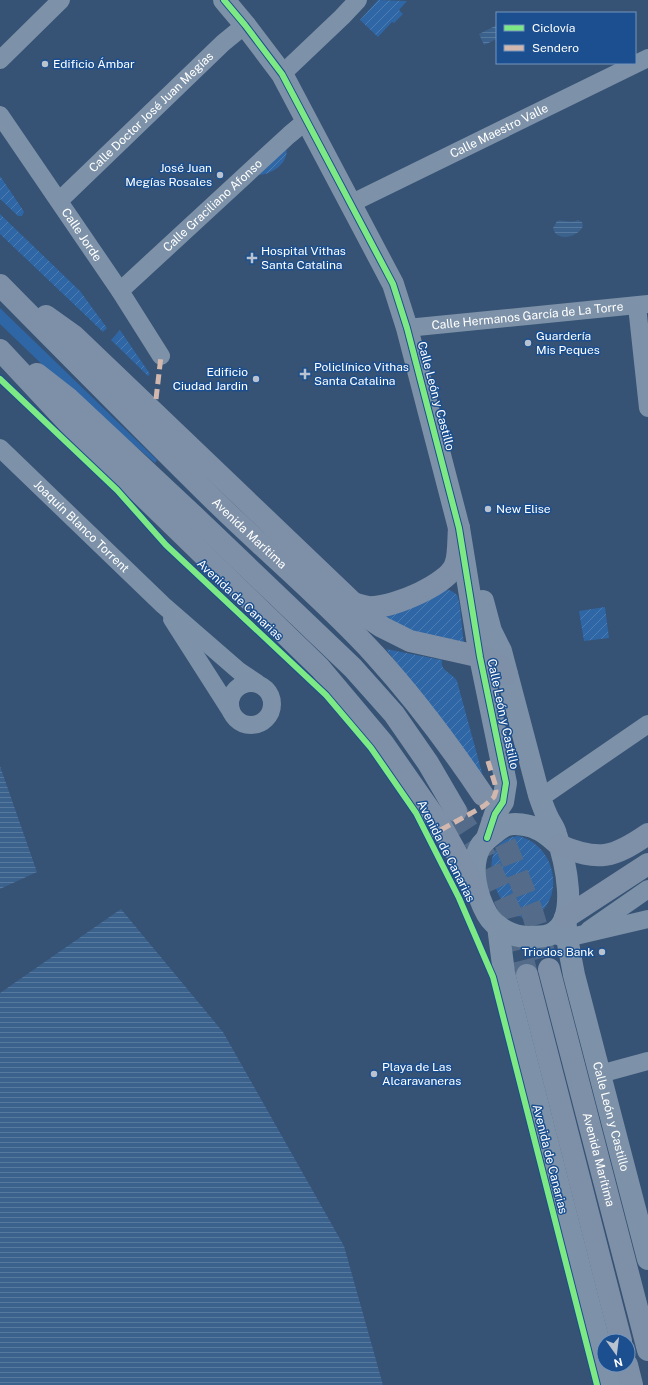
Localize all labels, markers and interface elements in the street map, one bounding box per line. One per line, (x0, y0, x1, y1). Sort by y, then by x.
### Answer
legend (496, 12, 636, 64)
text: Ciclovía (532, 21, 575, 35)
text: Sendero (532, 41, 579, 55)
street label: Calle Doctor José Juan Megías (86, 49, 216, 175)
place label: Edificio Ámbar (53, 57, 135, 71)
marker: Edificio Ámbar (40, 59, 50, 69)
street label: Calle Maestro Valle (448, 101, 551, 161)
street label: Calle Graciliano Afonso (160, 156, 265, 255)
place label: José Juan Megías Rosales (125, 161, 212, 189)
marker: José Juan Megías Rosales (215, 170, 225, 180)
street label: Calle Jorde (59, 206, 105, 264)
place label: Hospital Vithas Santa Catalina (261, 244, 346, 272)
marker: Hospital Vithas Santa Catalina (246, 252, 258, 264)
street label: Calle Hermanos García de La Torre (431, 299, 624, 333)
place label: Guardería Mis Peques (536, 329, 600, 357)
marker: Guardería Mis Peques (523, 338, 533, 348)
street label: Calle León y Castillo (415, 340, 457, 452)
place label: Policlínico Vithas Santa Catalina (314, 360, 409, 388)
place label: Edificio Ciudad Jardin (173, 365, 248, 393)
marker: Policlínico Vithas Santa Catalina (299, 368, 311, 380)
marker: Edificio Ciudad Jardin (251, 374, 261, 384)
street label: Joaquín Blanco Torrent (31, 477, 132, 576)
street label: Avenida Marítima (209, 495, 289, 572)
place label: New Elise (496, 502, 551, 516)
marker: New Elise (483, 504, 493, 514)
street label: Avenida de Canarias (194, 557, 286, 643)
street label: Calle León y Castillo (484, 657, 522, 771)
street label: Avenida de Canarias (414, 798, 478, 904)
place label: Triodos Bank (522, 945, 594, 959)
marker: Triodos Bank (597, 947, 607, 957)
place label: Playa de Las Alcaravaneras (382, 1060, 461, 1088)
street label: Calle León y Castillo (590, 1060, 632, 1173)
marker: Playa de Las Alcaravaneras (369, 1069, 379, 1079)
street label: Avenida de Canarias (530, 1103, 570, 1215)
street label: Avenida Marítima (580, 1111, 617, 1208)
north arrow (596, 1333, 636, 1373)
text: N (613, 1356, 624, 1370)

